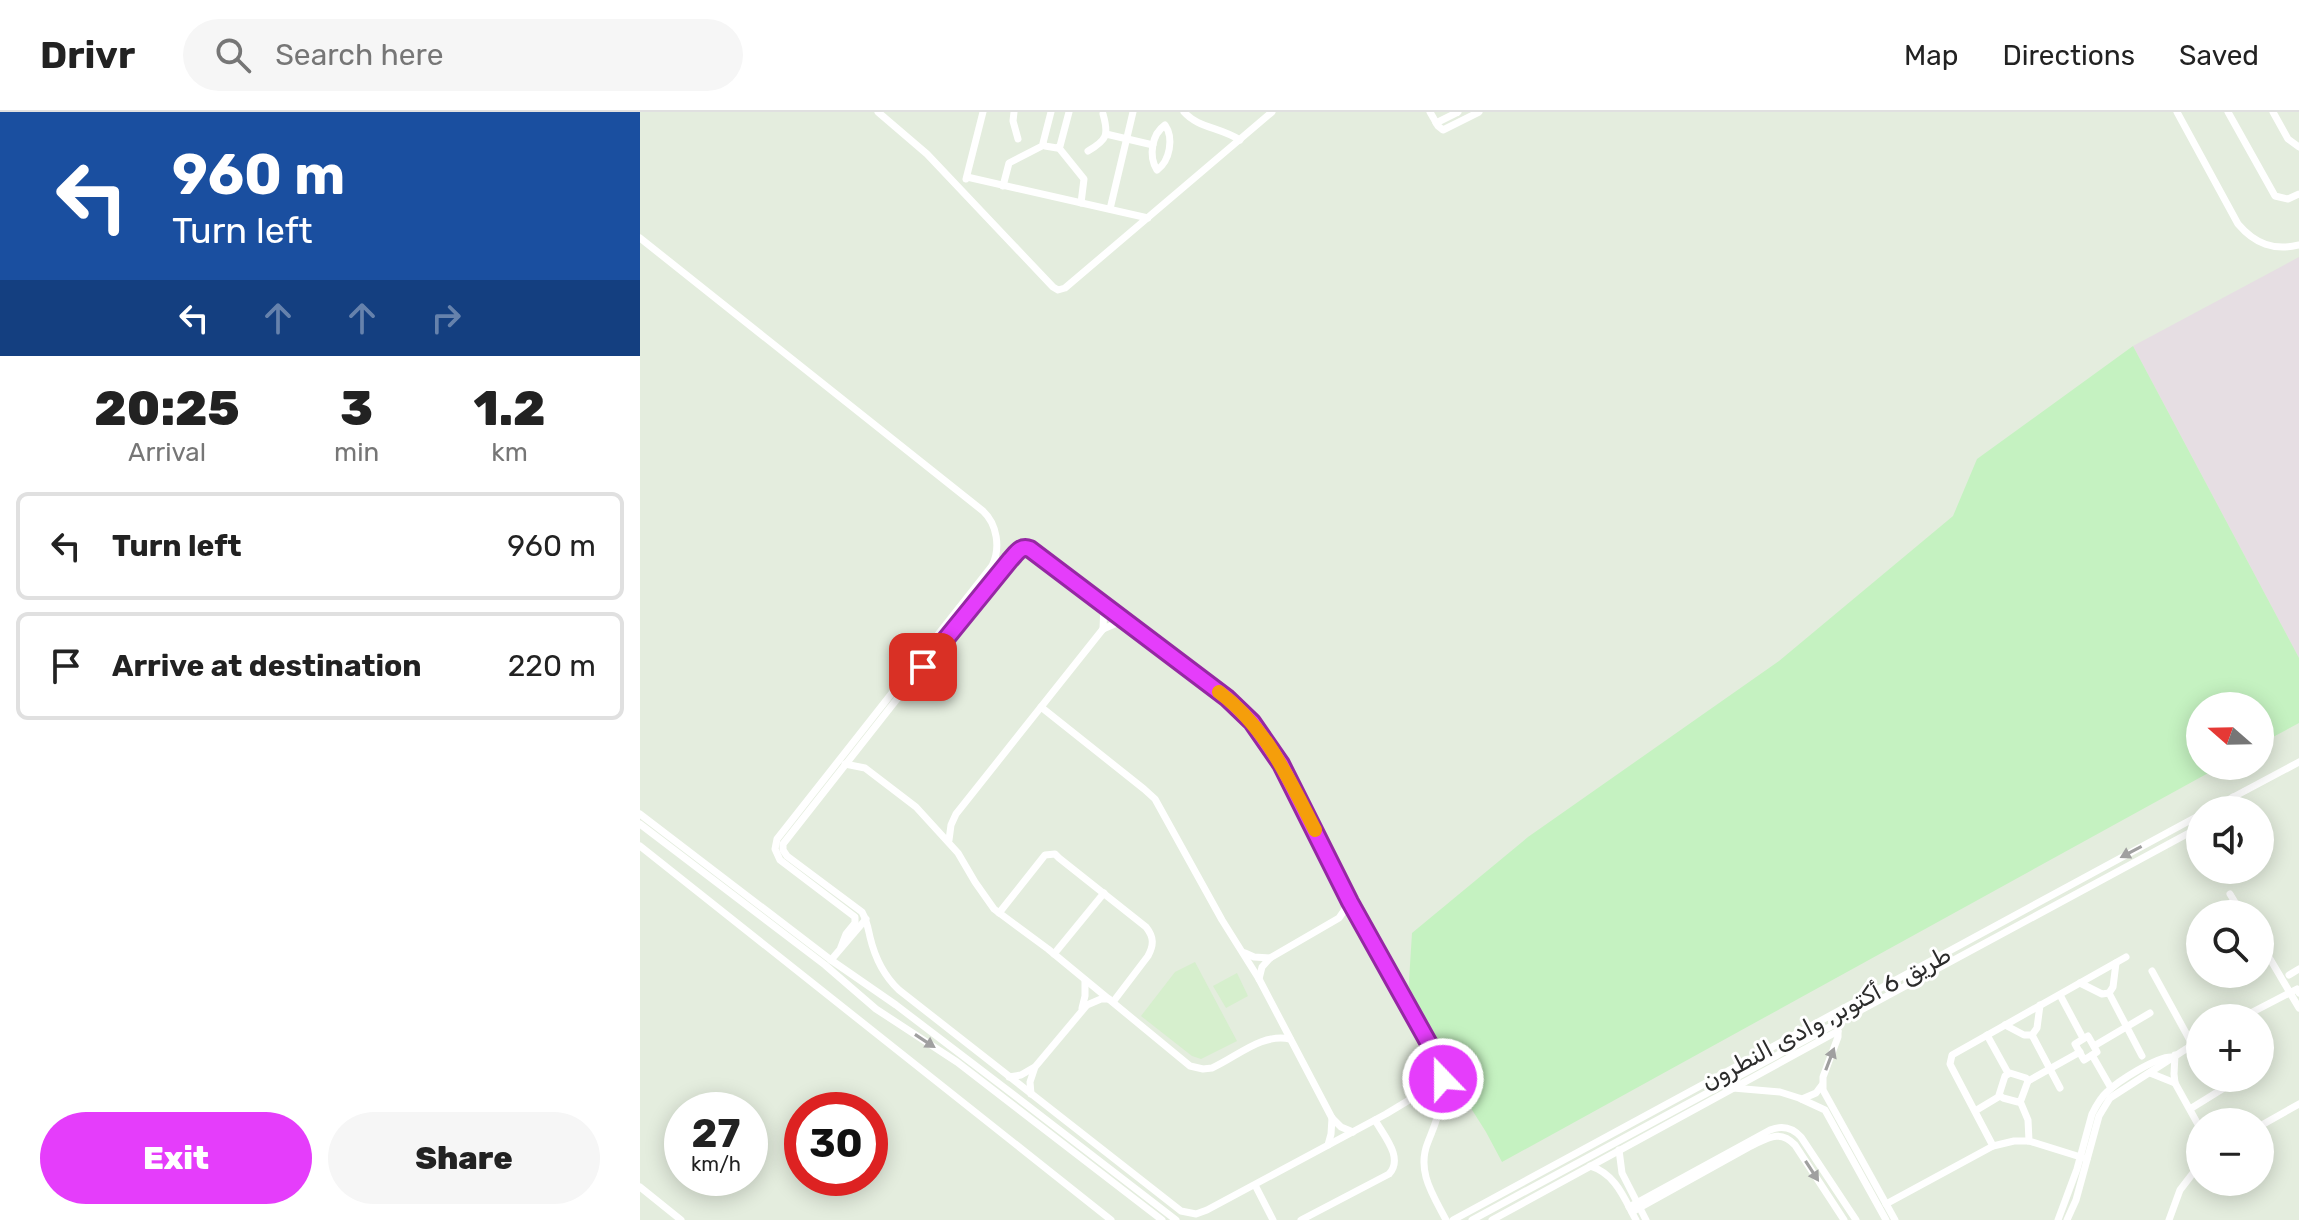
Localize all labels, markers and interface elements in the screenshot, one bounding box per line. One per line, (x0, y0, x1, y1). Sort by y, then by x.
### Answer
search box (183, 19, 743, 91)
text: Drivr (40, 32, 135, 78)
icon: search (211, 33, 255, 77)
text: Search here (275, 37, 444, 73)
text: Map (1904, 39, 1958, 72)
text: Directions (2002, 39, 2135, 72)
text: Saved (2179, 39, 2259, 72)
text: 960 m (172, 142, 345, 208)
icon: left (40, 144, 144, 248)
text: Turn left (172, 209, 313, 252)
icon: left (172, 296, 216, 340)
icon: ahead (256, 296, 300, 340)
icon: ahead (340, 296, 384, 340)
icon: right (424, 296, 468, 340)
text: 20:25 (94, 380, 240, 437)
text: 3 (340, 380, 373, 437)
text: 1.2 (474, 380, 546, 437)
text: Arrival (128, 437, 206, 468)
text: min (334, 437, 379, 468)
text: km (491, 437, 528, 468)
icon: left (44, 524, 88, 568)
text: Turn left (112, 528, 242, 564)
text: 960 m (507, 528, 596, 564)
pin (889, 633, 957, 701)
icon: arrive (44, 644, 88, 688)
icon: arrive (901, 645, 945, 689)
text: Arrive at destination (112, 648, 422, 684)
text: 220 m (508, 648, 596, 684)
north arrow (2186, 692, 2274, 780)
map controls (2186, 692, 2274, 1196)
button: sound (2186, 796, 2274, 884)
one-way arrow (2120, 846, 2143, 859)
button: search (2186, 900, 2274, 988)
street label: طريق 6 أكتوبر, وادى النطرون (1696, 940, 1956, 1096)
button: + (2186, 1004, 2274, 1092)
one-way arrow (914, 1033, 935, 1048)
position arrow (1401, 1037, 1485, 1121)
one-way arrow (1824, 1046, 1837, 1070)
speed limit sign: 30 (784, 1092, 888, 1196)
button: − (2186, 1108, 2274, 1196)
text: 27 (692, 1110, 740, 1157)
button: Exit (40, 1112, 312, 1204)
button: Share (328, 1112, 600, 1204)
text: km/h (691, 1152, 741, 1176)
one-way arrow (1804, 1161, 1819, 1182)

